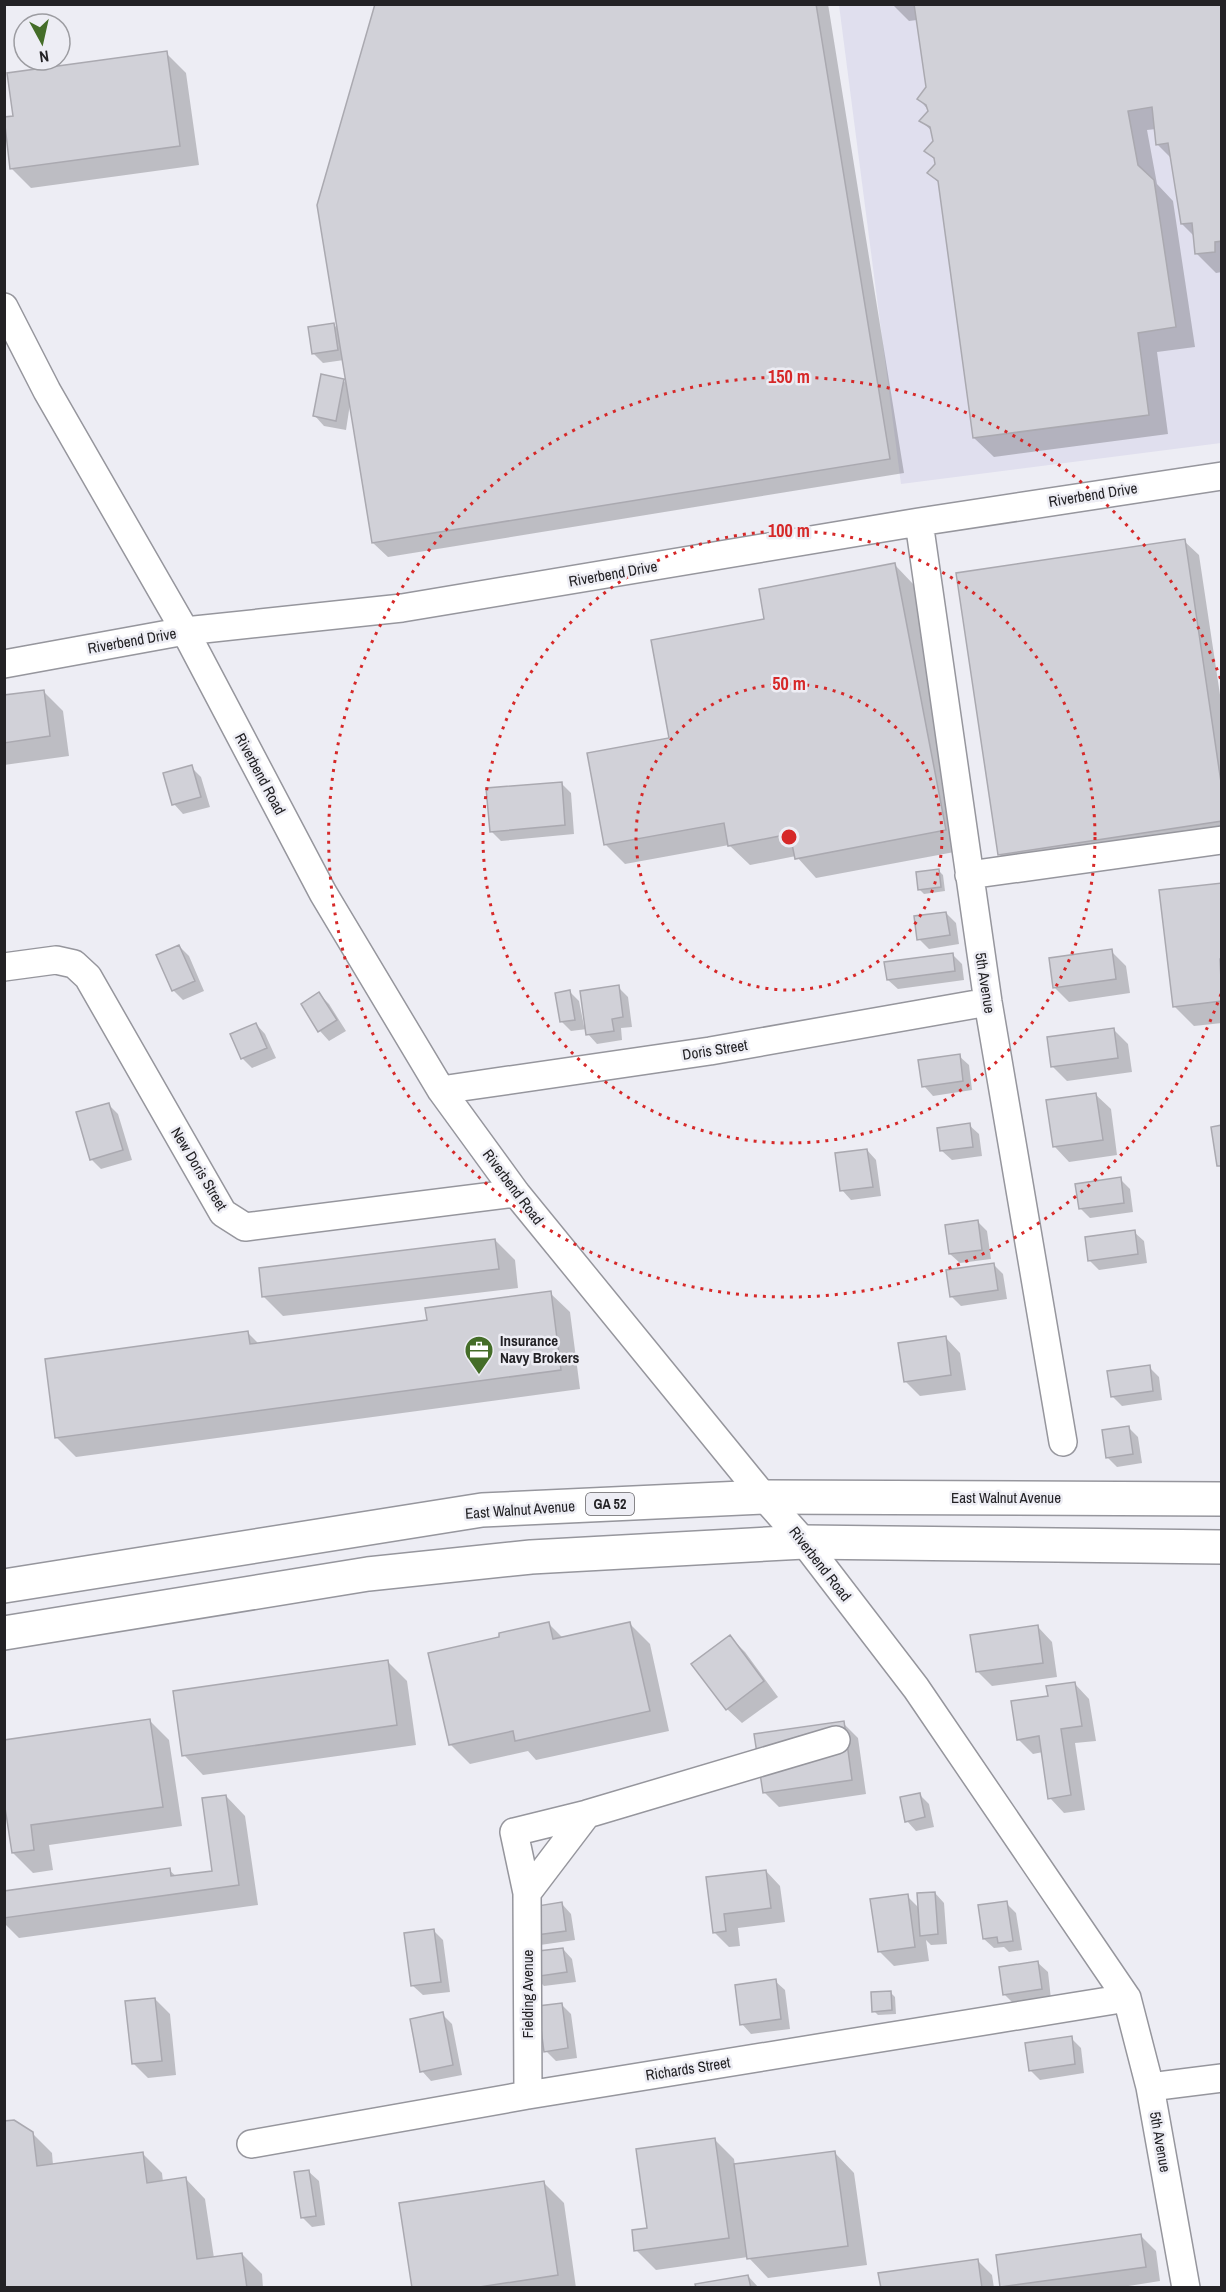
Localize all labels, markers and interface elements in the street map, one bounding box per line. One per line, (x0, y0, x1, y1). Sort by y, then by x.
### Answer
north arrow (12, 12, 72, 72)
text: N (38, 45, 50, 68)
text: 150 m (768, 364, 810, 389)
street label: Riverbend Drive (1047, 477, 1139, 512)
text: 100 m (768, 518, 810, 543)
street label: Riverbend Drive (567, 555, 659, 592)
street label: Riverbend Drive (86, 622, 178, 659)
text: 50 m (772, 671, 806, 696)
street label: Riverbend Road (230, 729, 291, 818)
centre of rings (779, 827, 799, 847)
street label: 5th Avenue (970, 951, 1001, 1015)
street label: Doris Street (681, 1034, 750, 1065)
street label: New Doris Street (166, 1123, 233, 1215)
street label: Riverbend Road (478, 1145, 549, 1229)
place label: Insurance Navy Brokers (500, 1330, 579, 1368)
office icon: Insurance Navy Brokers (463, 1334, 495, 1376)
street label: East Walnut Avenue (951, 1487, 1061, 1508)
road number: GA 52 (586, 1493, 634, 1515)
street label: East Walnut Avenue (464, 1495, 576, 1524)
street label: Riverbend Road (785, 1522, 856, 1605)
street label: Fielding Avenue (517, 1949, 538, 2038)
street label: Richards Street (644, 2051, 732, 2086)
street label: 5th Avenue (1145, 2110, 1176, 2174)

